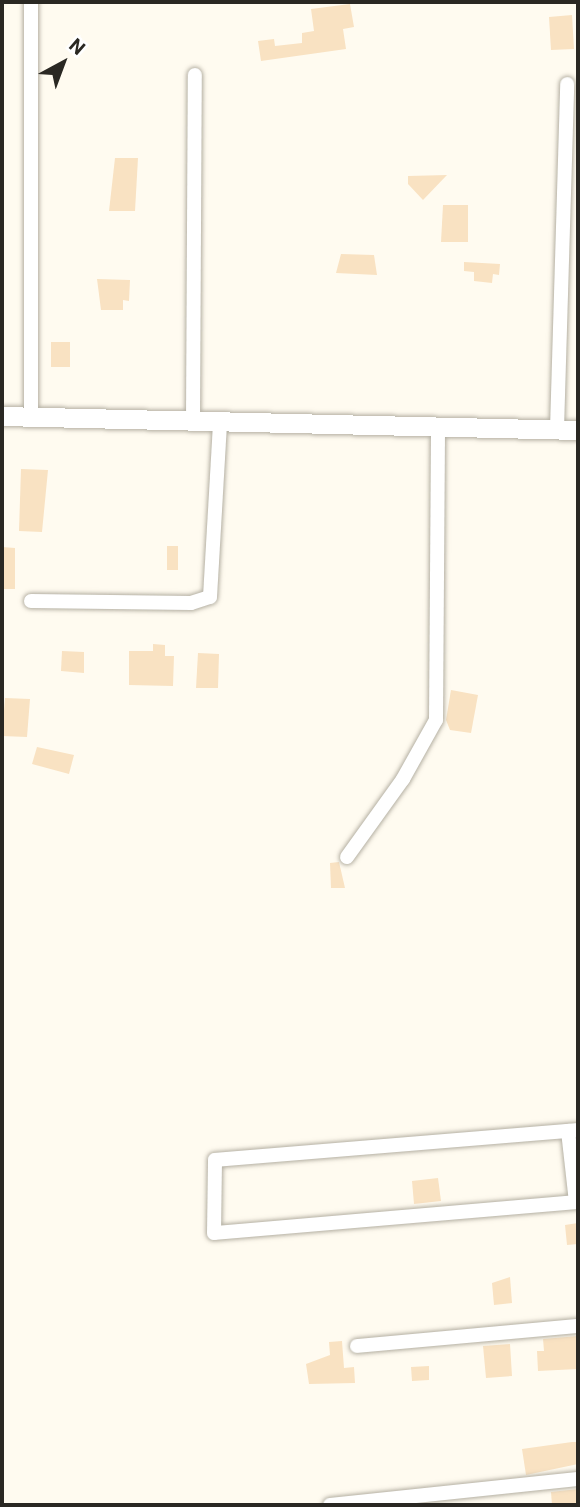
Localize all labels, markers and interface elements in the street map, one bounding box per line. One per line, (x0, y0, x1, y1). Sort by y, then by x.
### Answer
north arrow (28, 28, 98, 98)
text: N (65, 34, 90, 60)

